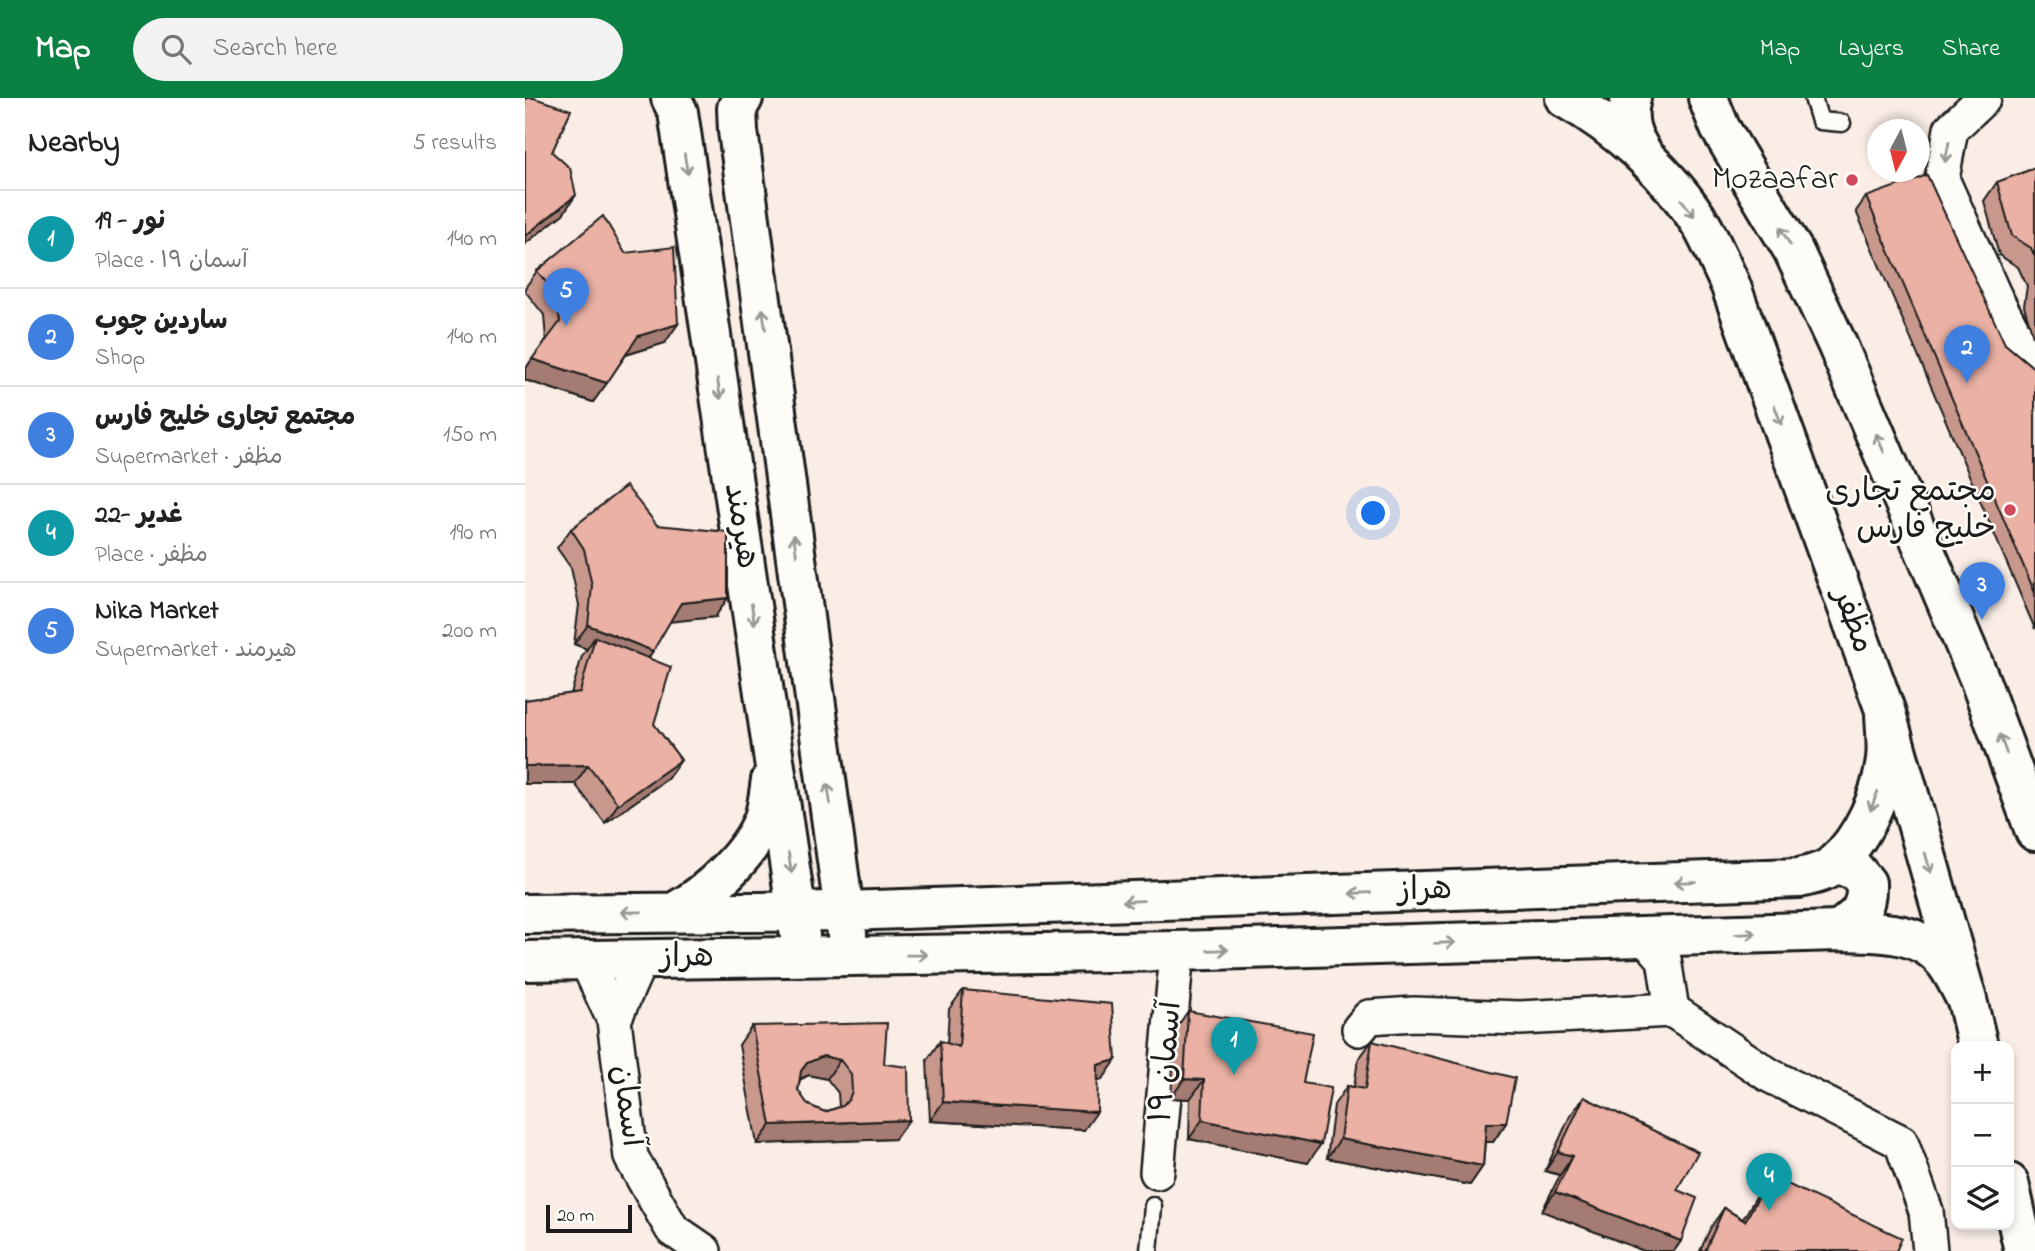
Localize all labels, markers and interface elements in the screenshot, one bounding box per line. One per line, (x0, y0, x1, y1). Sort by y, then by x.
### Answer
search box (133, 18, 623, 81)
text: Map (35, 25, 91, 73)
icon: search (157, 30, 195, 68)
text: Search here (213, 30, 337, 68)
text: Map (1760, 32, 1800, 67)
text: Layers (1838, 32, 1904, 67)
text: Share (1942, 32, 2000, 67)
north arrow (1867, 119, 1930, 182)
text: Nearby (28, 122, 120, 166)
text: 5 results (413, 127, 497, 160)
one-way arrow (1940, 140, 1953, 162)
one-way arrow (680, 152, 693, 175)
place label: Mozaafar (1712, 157, 1838, 204)
marker: Mozaafar (1844, 172, 1860, 188)
one-way arrow (1680, 198, 1695, 216)
text: 19 - نور (95, 203, 165, 241)
text: 1 (47, 223, 55, 256)
text: 140 m (447, 223, 497, 256)
one-way arrow (1778, 227, 1792, 247)
text: Place · آسمان ۱۹ (95, 245, 248, 278)
pin: 5 (543, 268, 589, 326)
text: ساردین چوب (95, 303, 228, 341)
one-way arrow (757, 308, 770, 331)
text: 2 (45, 321, 57, 354)
text: 140 m (447, 321, 497, 354)
pin: 2 (1944, 325, 1990, 383)
text: Shop (95, 342, 145, 375)
one-way arrow (713, 377, 726, 400)
text: مجتمع تجاری خلیح فارس (95, 399, 355, 437)
one-way arrow (1773, 404, 1785, 426)
text: 3 (46, 419, 56, 452)
text: 150 m (443, 419, 497, 452)
one-way arrow (1872, 433, 1885, 454)
text: Supermarket · مظفر (95, 441, 283, 474)
place label: مجتمع تجاری خلیج فارس (1825, 469, 1996, 553)
street label: هیرمند (710, 480, 770, 572)
your location (1356, 496, 1390, 530)
text: 22- غدیر (95, 497, 183, 535)
marker: مجتمع تجاری خلیج فارس (2002, 502, 2018, 518)
text: 4 (46, 517, 56, 550)
text: 190 m (449, 517, 497, 550)
one-way arrow (788, 534, 801, 557)
text: Place · مظفر (95, 539, 208, 572)
pin: 3 (1959, 562, 2005, 620)
street label: مظفر (1818, 579, 1885, 660)
text: Nika Market (95, 593, 219, 631)
one-way arrow (747, 602, 760, 625)
text: 5 (44, 615, 58, 648)
text: 200 m (442, 615, 497, 648)
text: Supermarket · هیرمند (95, 634, 297, 667)
one-way arrow (1996, 733, 2008, 755)
one-way arrow (822, 784, 835, 806)
one-way arrow (1867, 790, 1879, 811)
one-way arrow (784, 851, 797, 874)
one-way arrow (1923, 852, 1936, 874)
street label: هراز (1394, 867, 1453, 916)
one-way arrow (1674, 876, 1697, 889)
one-way arrow (1349, 887, 1372, 900)
one-way arrow (1121, 894, 1144, 907)
one-way arrow (620, 906, 643, 919)
one-way arrow (1734, 928, 1757, 941)
street label: هراز (657, 934, 714, 982)
one-way arrow (1434, 937, 1457, 950)
one-way arrow (1206, 943, 1229, 957)
one-way arrow (905, 948, 928, 962)
street label: آسمان ۱۹ (1138, 998, 1196, 1125)
pin: 1 (1211, 1017, 1257, 1075)
map controls (1951, 1041, 2014, 1230)
button: + (1951, 1041, 2014, 1104)
street label: آسمان (597, 1062, 655, 1151)
button: − (1951, 1104, 2014, 1167)
pin: 4 (1746, 1153, 1792, 1211)
button: layers (1951, 1167, 2014, 1230)
scale bar (546, 1202, 632, 1234)
text: 20 m (557, 1203, 594, 1230)

